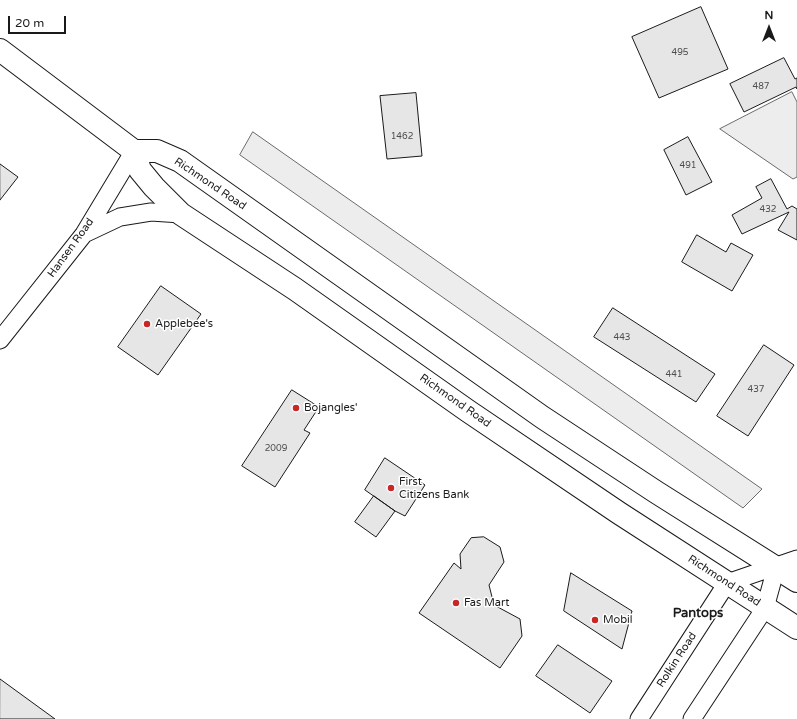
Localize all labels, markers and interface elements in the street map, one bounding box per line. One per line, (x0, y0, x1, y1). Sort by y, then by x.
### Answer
scale bar (10, 8, 68, 34)
north arrow (749, 8, 789, 48)
text: N (765, 9, 773, 22)
text: 20 m (15, 16, 44, 30)
house number: 495 (672, 48, 688, 58)
house number: 487 (753, 82, 769, 92)
house number: 1462 (391, 132, 413, 142)
street label: Richmond Road (171, 155, 249, 213)
house number: 491 (680, 161, 696, 171)
house number: 432 (760, 205, 776, 215)
street label: Hansen Road (45, 216, 97, 280)
place label: Applebee's (155, 317, 213, 331)
marker: Applebee's (142, 319, 152, 329)
house number: 443 (614, 333, 630, 343)
house number: 441 (666, 370, 682, 380)
street label: Richmond Road (417, 371, 493, 431)
house number: 437 (748, 385, 764, 395)
place label: Bojangles' (304, 401, 358, 415)
marker: Bojangles' (291, 403, 301, 413)
house number: 2009 (265, 444, 287, 454)
place label: First Citizens Bank (399, 475, 469, 501)
marker: First Citizens Bank (386, 483, 396, 493)
street label: Richmond Road (685, 553, 763, 609)
place label: Fas Mart (464, 596, 509, 610)
marker: Fas Mart (451, 598, 461, 608)
district label: Pantops (673, 606, 723, 622)
place label: Mobil (603, 613, 633, 627)
marker: Mobil (590, 615, 600, 625)
street label: Rolkin Road (654, 630, 700, 690)

